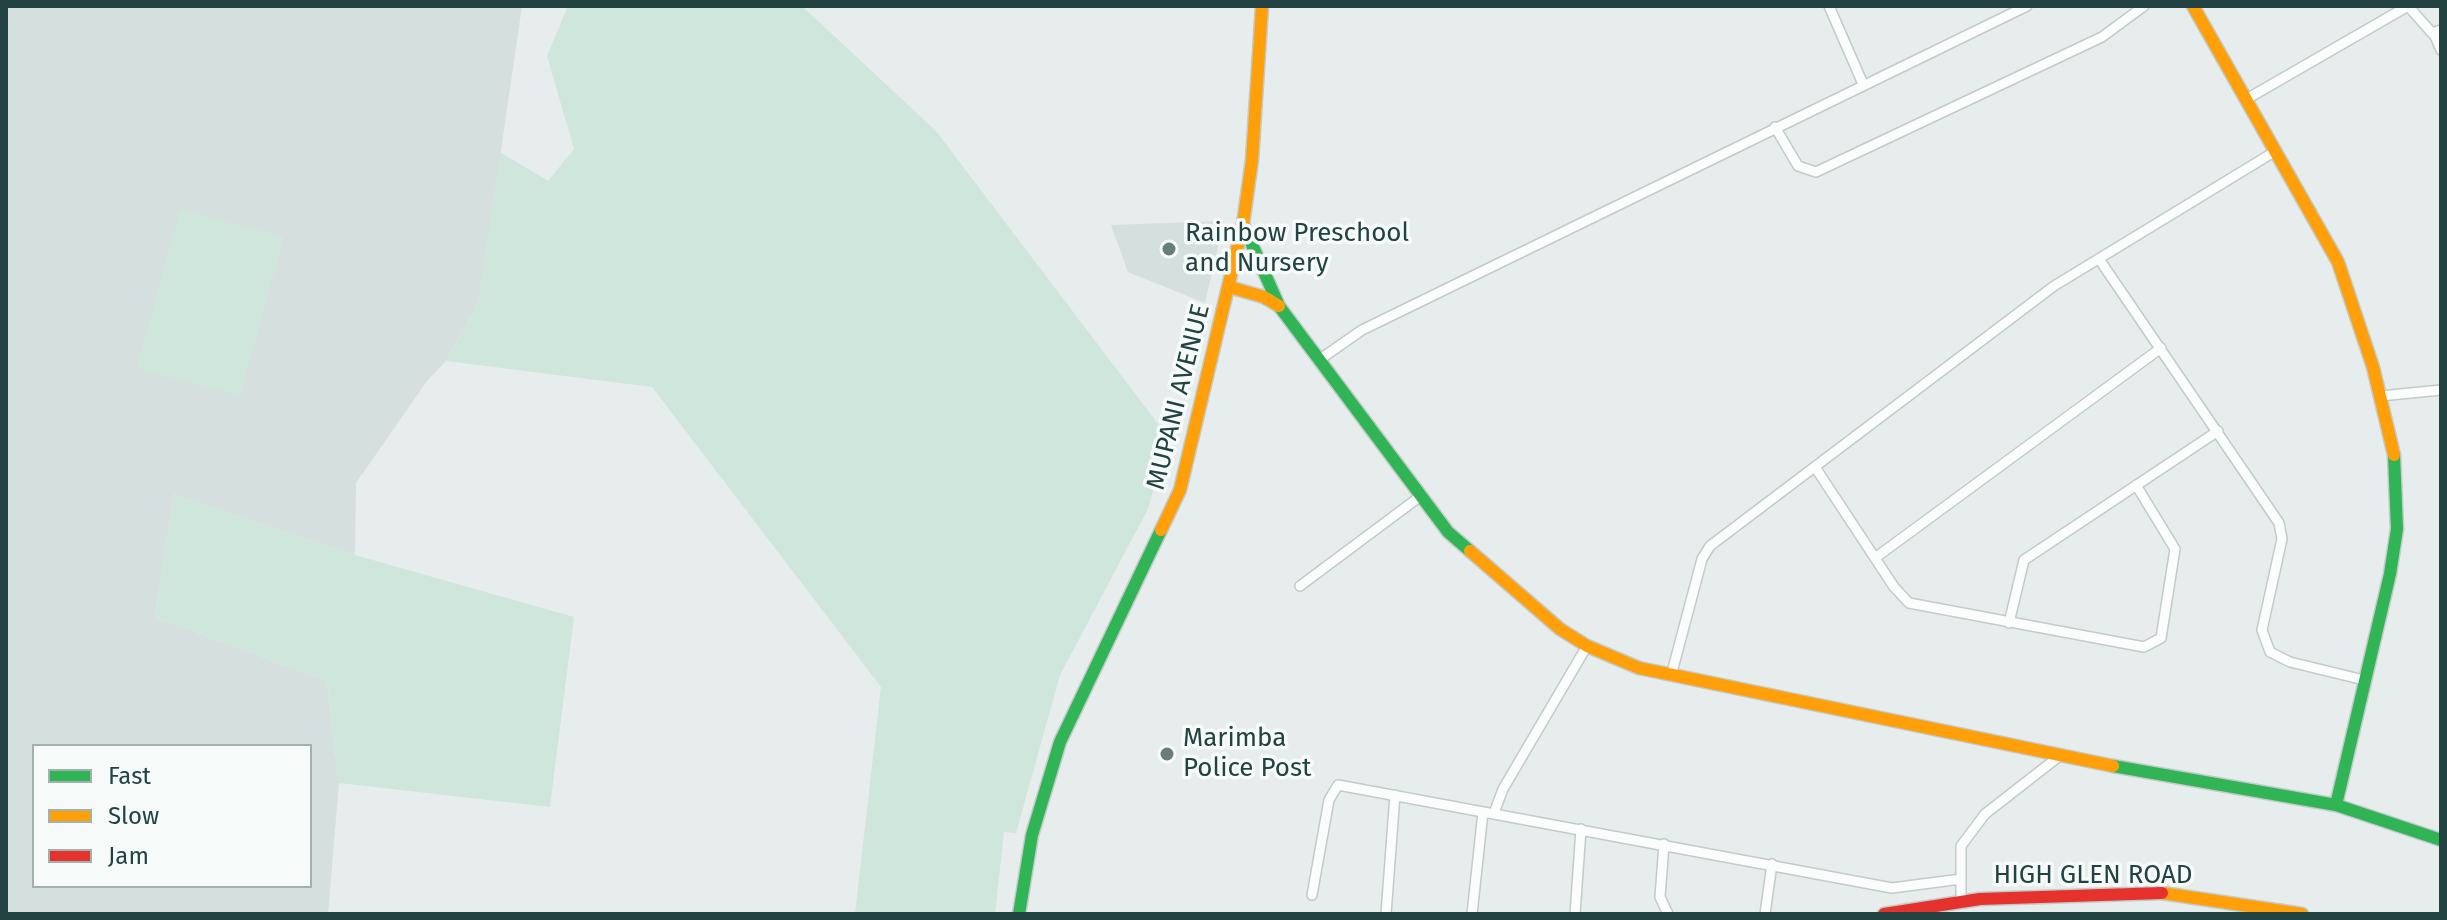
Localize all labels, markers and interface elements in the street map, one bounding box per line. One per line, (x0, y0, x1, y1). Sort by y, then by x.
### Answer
place label: Rainbow Preschool and Nursery (1185, 218, 1409, 280)
marker: Rainbow Preschool and Nursery (1160, 240, 1178, 258)
street label: MUPANI AVENUE (1141, 301, 1217, 493)
place label: Marimba Police Post (1183, 723, 1311, 784)
legend (32, 744, 312, 888)
marker: Marimba Police Post (1158, 745, 1176, 763)
text: Fast (108, 762, 151, 790)
text: Slow (108, 802, 159, 830)
text: Jam (108, 842, 149, 870)
street label: HIGH GLEN ROAD (1993, 860, 2193, 892)

